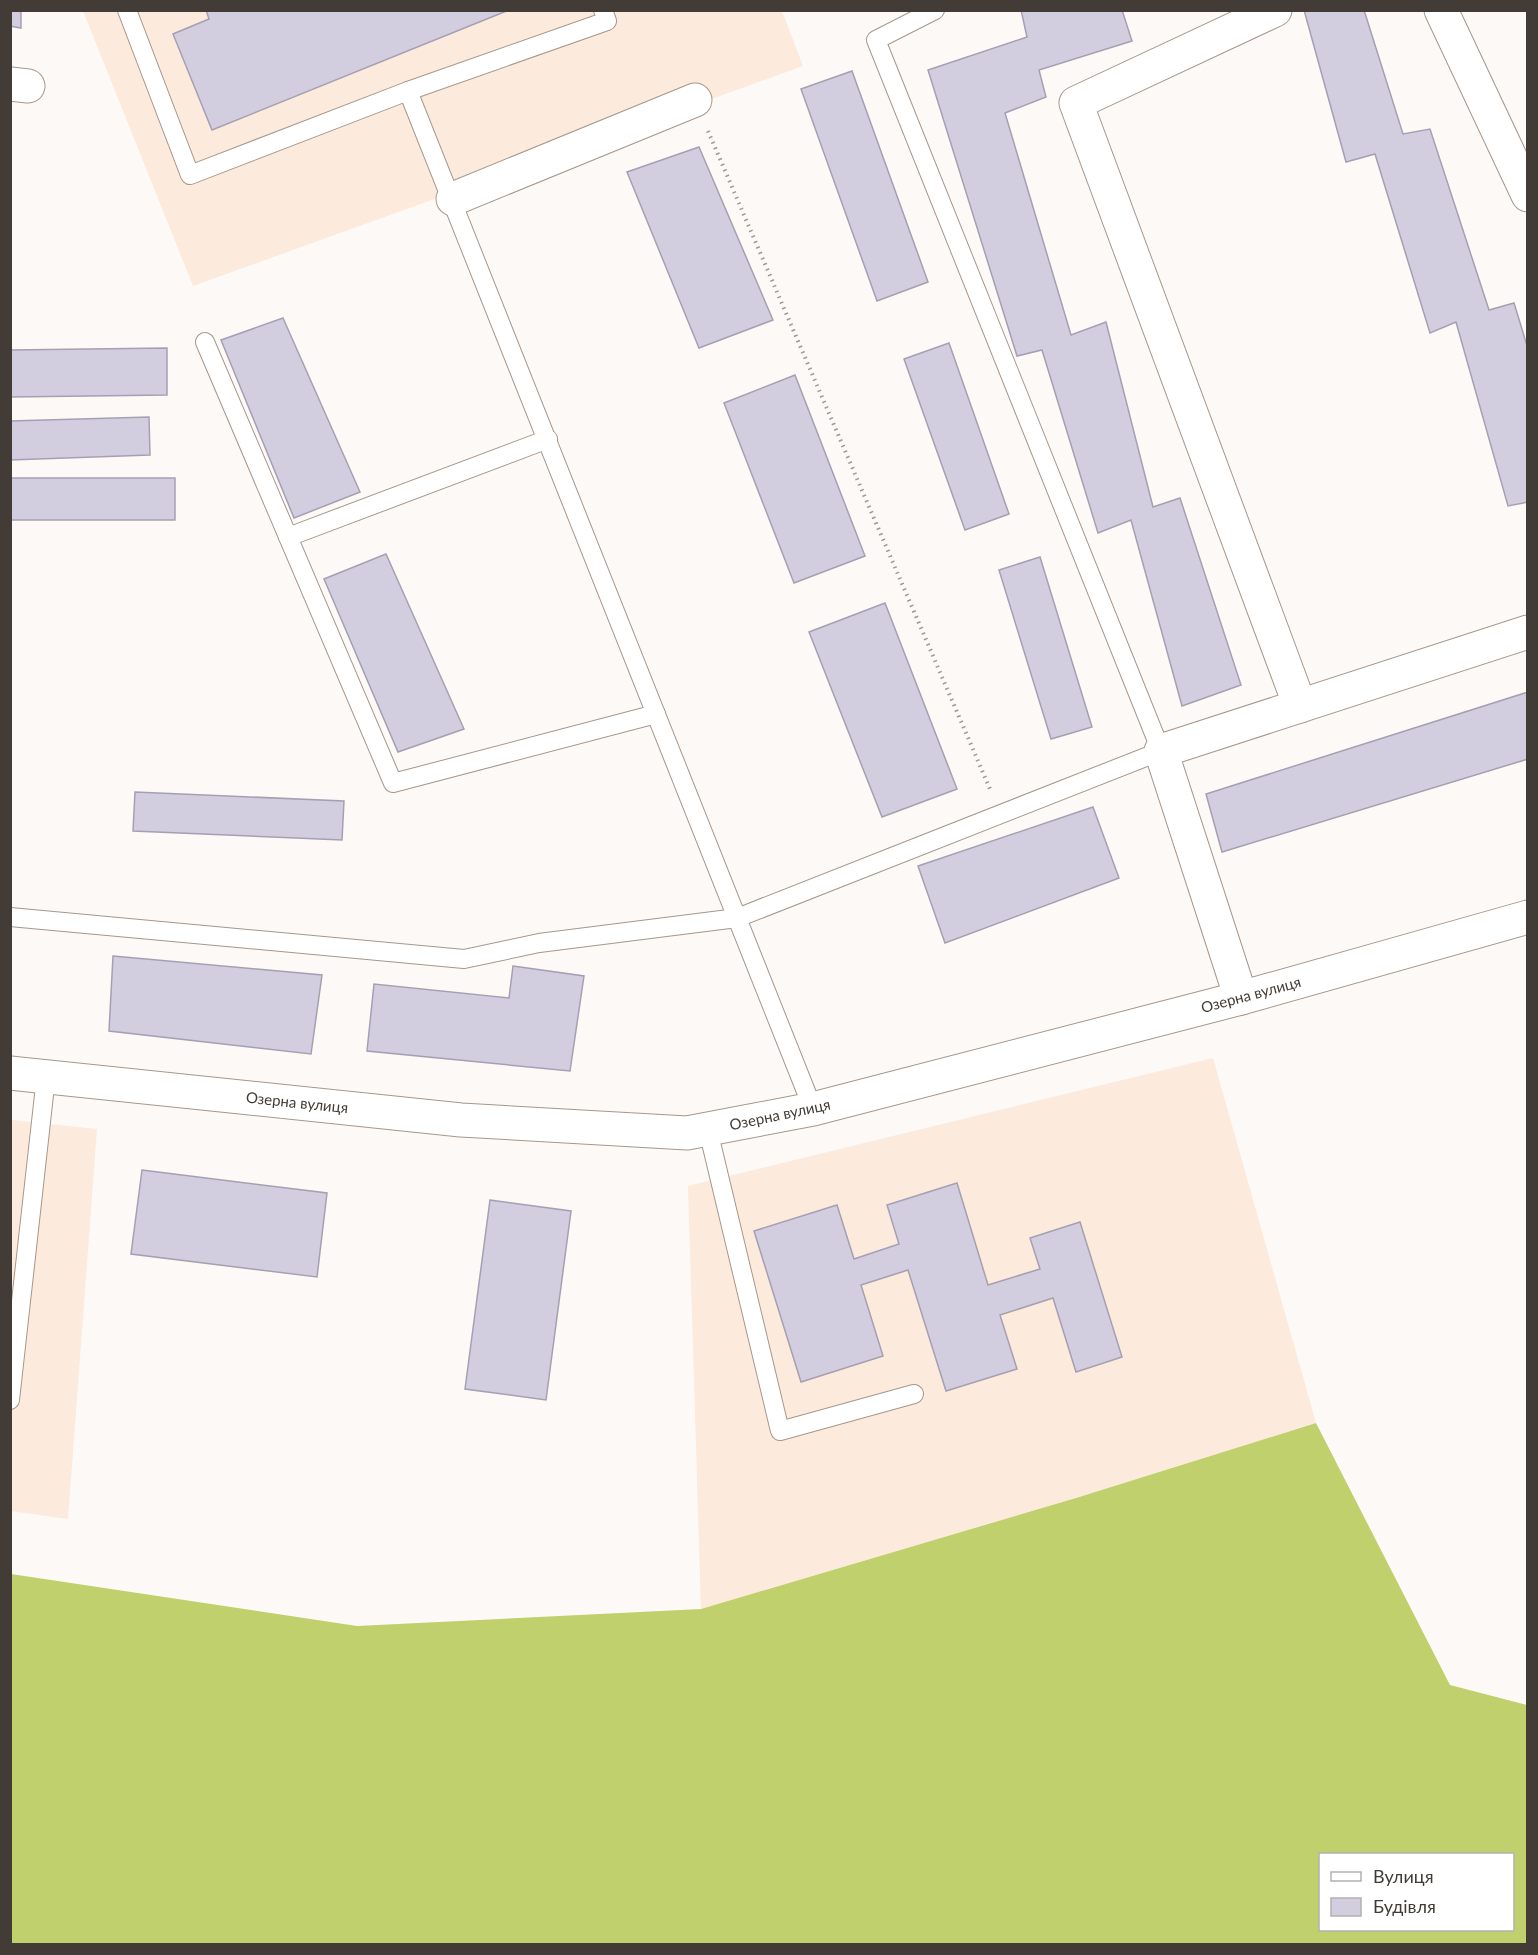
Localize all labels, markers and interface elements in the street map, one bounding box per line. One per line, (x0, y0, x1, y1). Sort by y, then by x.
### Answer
street label: Озерна вулиця (1199, 972, 1303, 1016)
street label: Озерна вулиця (245, 1088, 349, 1116)
street label: Озерна вулиця (728, 1095, 832, 1134)
legend (1319, 1853, 1514, 1931)
text: Вулиця (1373, 1865, 1434, 1887)
text: Будівля (1373, 1895, 1436, 1917)

